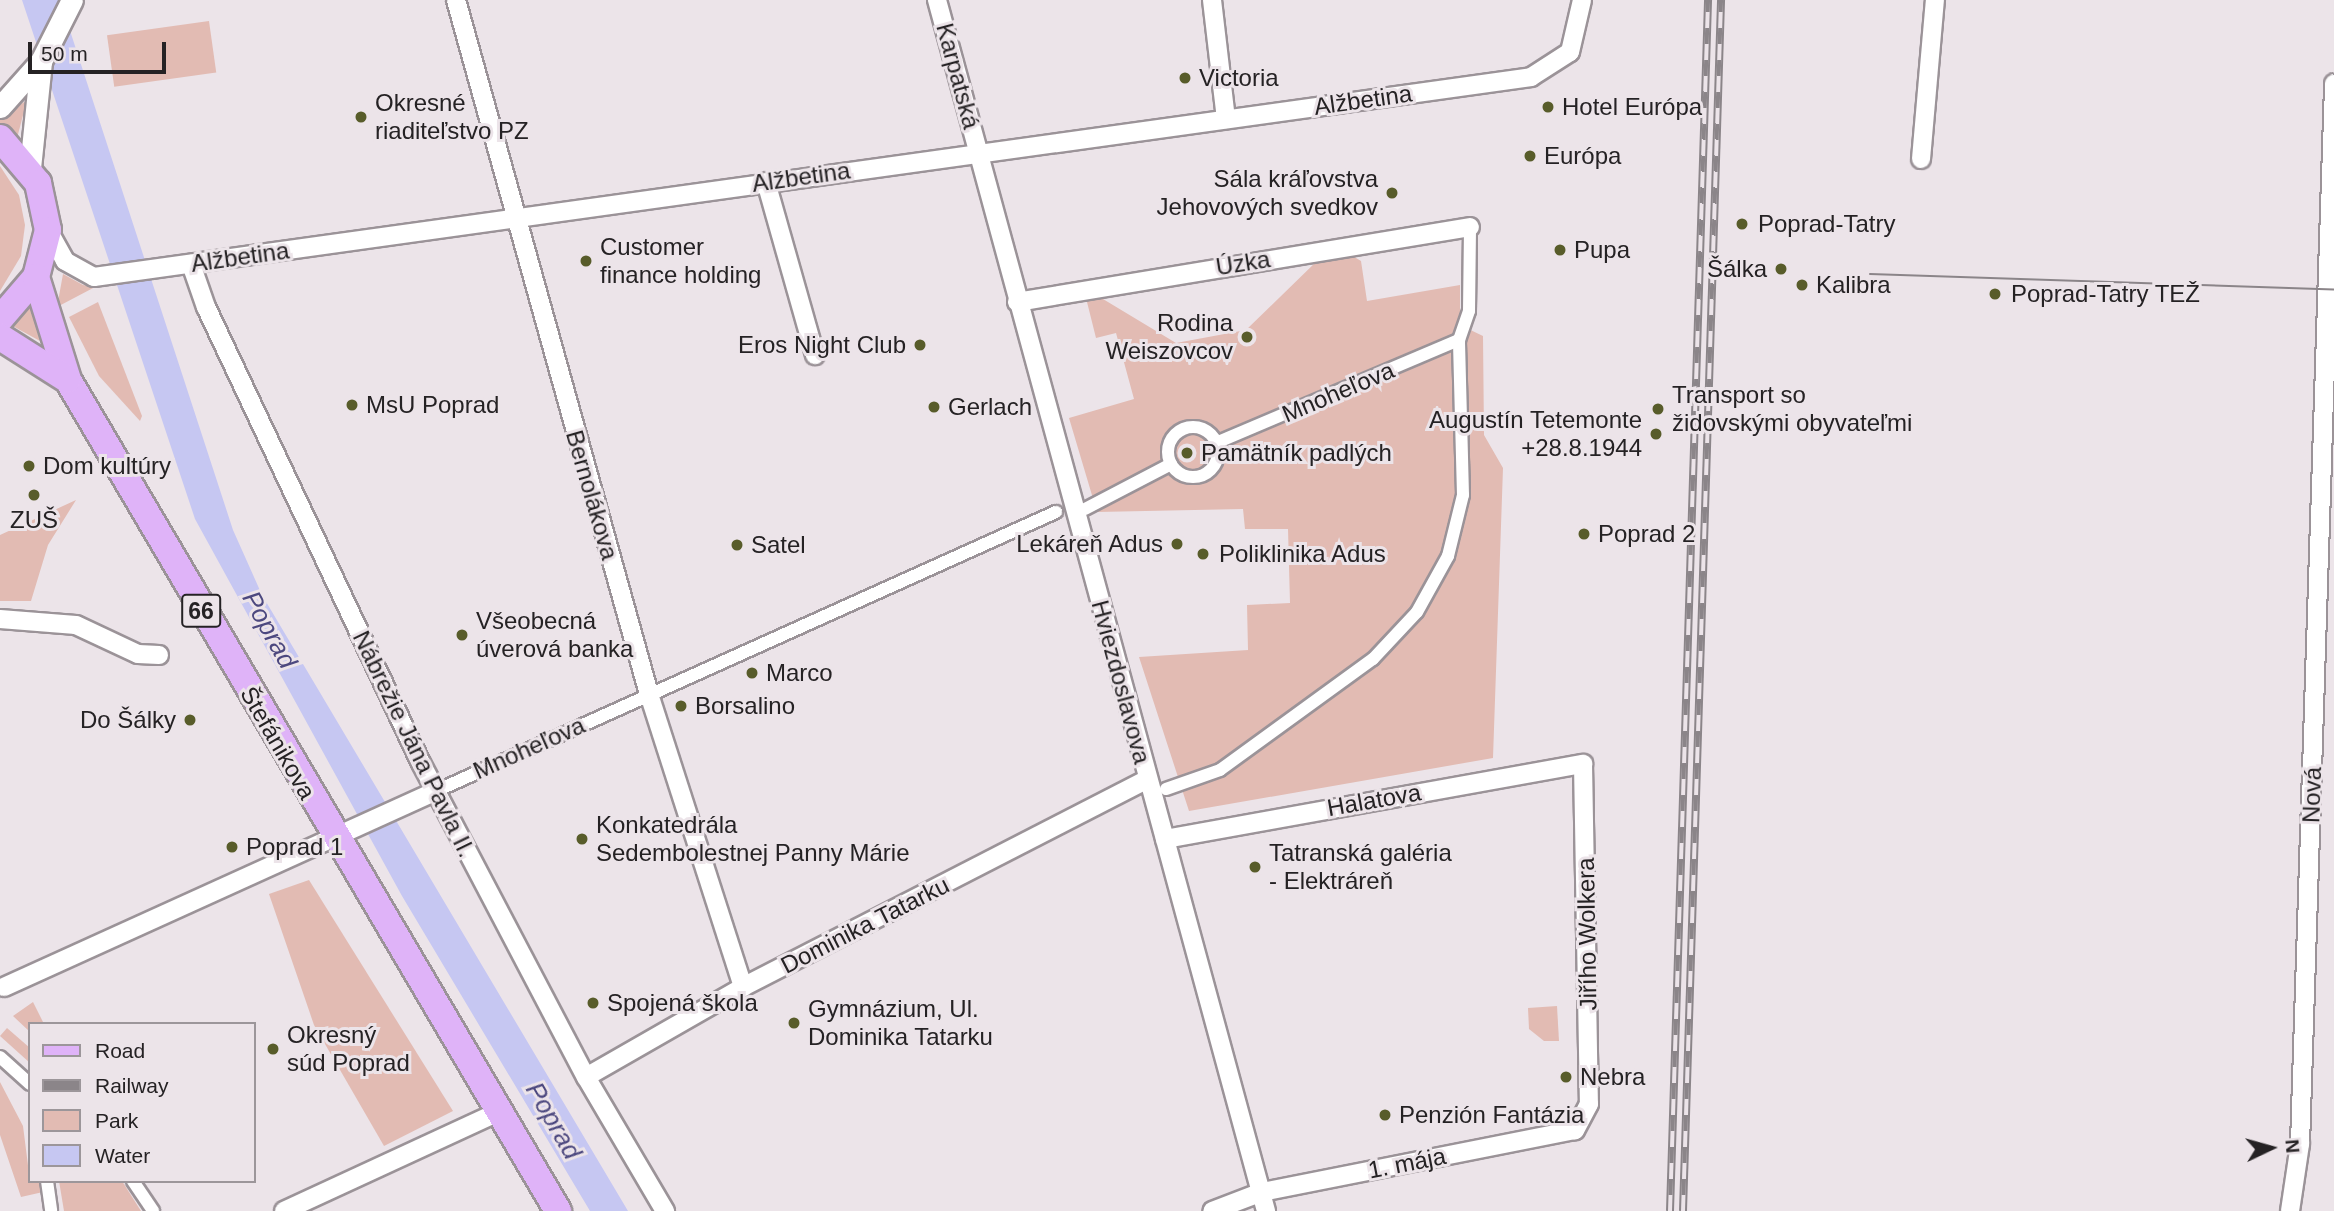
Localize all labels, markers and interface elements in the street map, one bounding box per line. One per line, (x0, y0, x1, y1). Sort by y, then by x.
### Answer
street label: Karpatská (930, 20, 986, 132)
scale bar (32, 28, 170, 72)
text: 50 m (41, 42, 88, 65)
place label: Victoria (1199, 64, 1279, 92)
marker: Victoria (1177, 70, 1193, 86)
street label: Alžbetina (1312, 79, 1414, 121)
place label: Okresné riaditeľstvo PZ (375, 89, 529, 145)
place label: Hotel Európa (1562, 93, 1702, 121)
marker: Hotel Európa (1540, 99, 1556, 115)
marker: Okresné riaditeľstvo PZ (353, 109, 369, 125)
place label: Európa (1544, 142, 1621, 170)
marker: Európa (1522, 148, 1538, 164)
street label: Alžbetina (750, 156, 852, 198)
place label: Sála kráľovstva Jehovových svedkov (1157, 165, 1378, 221)
marker: Sála kráľovstva Jehovových svedkov (1384, 185, 1400, 201)
place label: Poprad-Tatry (1758, 210, 1895, 238)
marker: Poprad-Tatry (1732, 214, 1752, 234)
place label: Customer finance holding (600, 233, 761, 289)
street label: Alžbetina (189, 236, 291, 278)
place label: Pupa (1574, 236, 1630, 264)
marker: Pupa (1552, 242, 1568, 258)
street label: Úzka (1214, 245, 1272, 281)
marker: Customer finance holding (578, 253, 594, 269)
place label: Šálka (1707, 255, 1767, 283)
marker: Šálka (1773, 261, 1789, 277)
place label: Kalibra (1816, 271, 1891, 299)
marker: Kalibra (1794, 277, 1810, 293)
place label: Poprad-Tatry TEŽ (2011, 280, 2200, 308)
marker: Poprad-Tatry TEŽ (1985, 284, 2005, 304)
place label: Rodina Weiszovcov (1105, 309, 1233, 365)
marker: Rodina Weiszovcov (1239, 329, 1255, 345)
place label: Eros Night Club (738, 331, 906, 359)
marker: Eros Night Club (912, 337, 928, 353)
street label: Mnoheľova (1278, 355, 1398, 429)
place label: Transport so židovskými obyvateľmi (1672, 381, 1912, 437)
place label: MsU Poprad (366, 391, 499, 419)
place label: Gerlach (948, 393, 1032, 421)
marker: MsU Poprad (344, 397, 360, 413)
marker: Gerlach (926, 399, 942, 415)
marker: Transport so židovskými obyvateľmi (1650, 401, 1666, 417)
place label: Augustín Tetemonte +28.8.1944 (1429, 406, 1642, 462)
marker: Augustín Tetemonte +28.8.1944 (1648, 426, 1664, 442)
street label: Bernolákova (560, 427, 624, 563)
place label: Pamätník padlých (1201, 439, 1392, 467)
marker: Pamätník padlých (1179, 445, 1195, 461)
place label: Dom kultúry (43, 452, 171, 480)
marker: Dom kultúry (21, 458, 37, 474)
marker: ZUŠ (26, 487, 42, 503)
place label: ZUŠ (10, 506, 58, 534)
place label: Poprad 2 (1598, 520, 1695, 548)
marker: Poprad 2 (1576, 526, 1592, 542)
place label: Lekáreň Adus (1015, 530, 1163, 558)
place label: Satel (751, 531, 806, 559)
marker: Lekáreň Adus (1169, 536, 1185, 552)
marker: Satel (729, 537, 745, 553)
place label: Poliklinika Adus (1219, 540, 1387, 568)
marker: Poliklinika Adus (1193, 544, 1213, 564)
water label: Poprad (235, 586, 303, 674)
road number: 66 (180, 592, 222, 631)
street label: Hviezdoslavova (1085, 597, 1157, 767)
place label: Všeobecná úverová banka (476, 607, 633, 663)
street label: Nábrežie Jána Pavla II. (347, 626, 481, 862)
marker: Všeobecná úverová banka (454, 627, 470, 643)
place label: Marco (766, 659, 833, 687)
marker: Marco (744, 665, 760, 681)
street label: Štefánikova (234, 681, 322, 805)
place label: Borsalino (695, 692, 795, 720)
marker: Borsalino (673, 698, 689, 714)
place label: Do Šálky (80, 706, 176, 734)
street label: Mnoheľova (469, 711, 589, 785)
marker: Do Šálky (182, 712, 198, 728)
street label: Nová (2297, 767, 2327, 823)
street label: Halatova (1325, 778, 1423, 822)
place label: Konkatedrála Sedembolestnej Panny Márie (596, 811, 910, 867)
marker: Konkatedrála Sedembolestnej Panny Márie (574, 831, 590, 847)
place label: Poprad 1 (246, 833, 343, 861)
marker: Poprad 1 (224, 839, 240, 855)
place label: Tatranská galéria - Elektráreň (1269, 839, 1452, 895)
street label: Jiřího Wolkera (1571, 857, 1603, 1011)
marker: Tatranská galéria - Elektráreň (1247, 859, 1263, 875)
street label: Dominika Tatarku (776, 870, 954, 980)
place label: Spojená škola (607, 989, 758, 1017)
marker: Spojená škola (585, 995, 601, 1011)
place label: Gymnázium, Ul. Dominika Tatarku (808, 995, 993, 1051)
marker: Gymnázium, Ul. Dominika Tatarku (786, 1015, 802, 1031)
place label: Okresný súd Poprad (287, 1021, 410, 1077)
legend (28, 1022, 256, 1183)
text: Road (95, 1039, 145, 1062)
marker: Okresný súd Poprad (265, 1041, 281, 1057)
place label: Nebra (1580, 1063, 1645, 1091)
marker: Nebra (1558, 1069, 1574, 1085)
text: Railway (95, 1074, 169, 1097)
water label: Poprad (519, 1077, 587, 1165)
place label: Penzión Fantázia (1399, 1101, 1584, 1129)
marker: Penzión Fantázia (1377, 1107, 1393, 1123)
text: Park (95, 1109, 138, 1132)
north arrow (2236, 1113, 2306, 1183)
text: N (2281, 1138, 2303, 1154)
street label: 1. mája (1366, 1141, 1448, 1185)
text: Water (95, 1144, 150, 1167)

